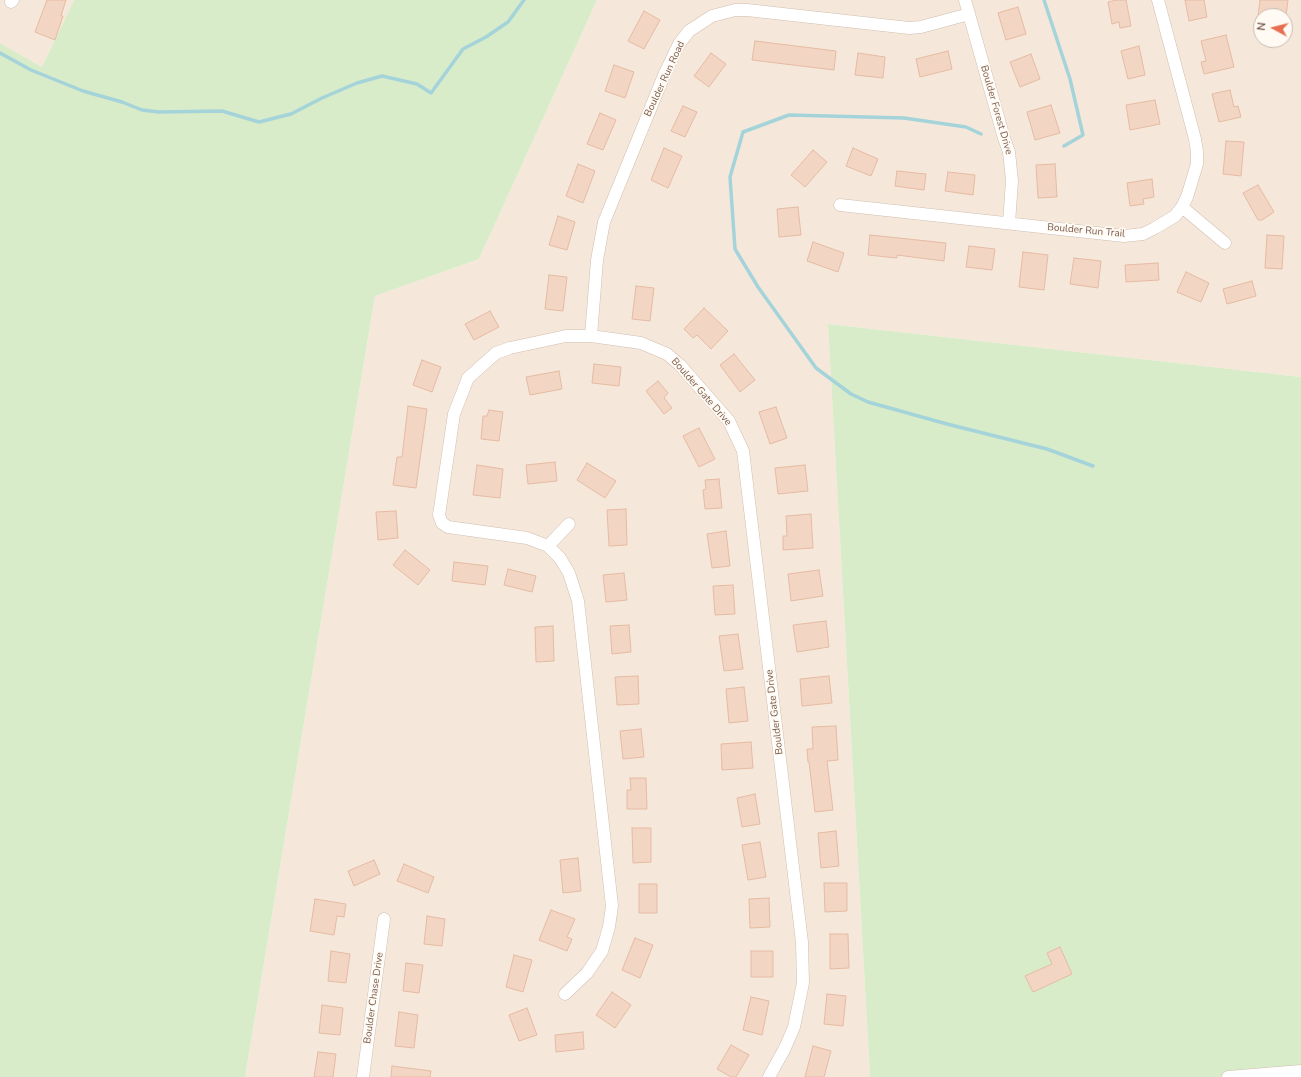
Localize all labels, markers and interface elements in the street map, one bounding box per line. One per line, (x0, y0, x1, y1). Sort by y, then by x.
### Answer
north arrow (1253, 8, 1293, 48)
text: N (1254, 22, 1270, 32)
street label: Boulder Run Road (642, 39, 688, 119)
street label: Boulder Forest Drive (978, 64, 1014, 156)
street label: Boulder Run Trail (1047, 222, 1125, 240)
street label: Boulder Gate Drive (668, 356, 734, 428)
street label: Boulder Gate Drive (764, 669, 786, 755)
street label: Boulder Chase Drive (362, 951, 386, 1045)

